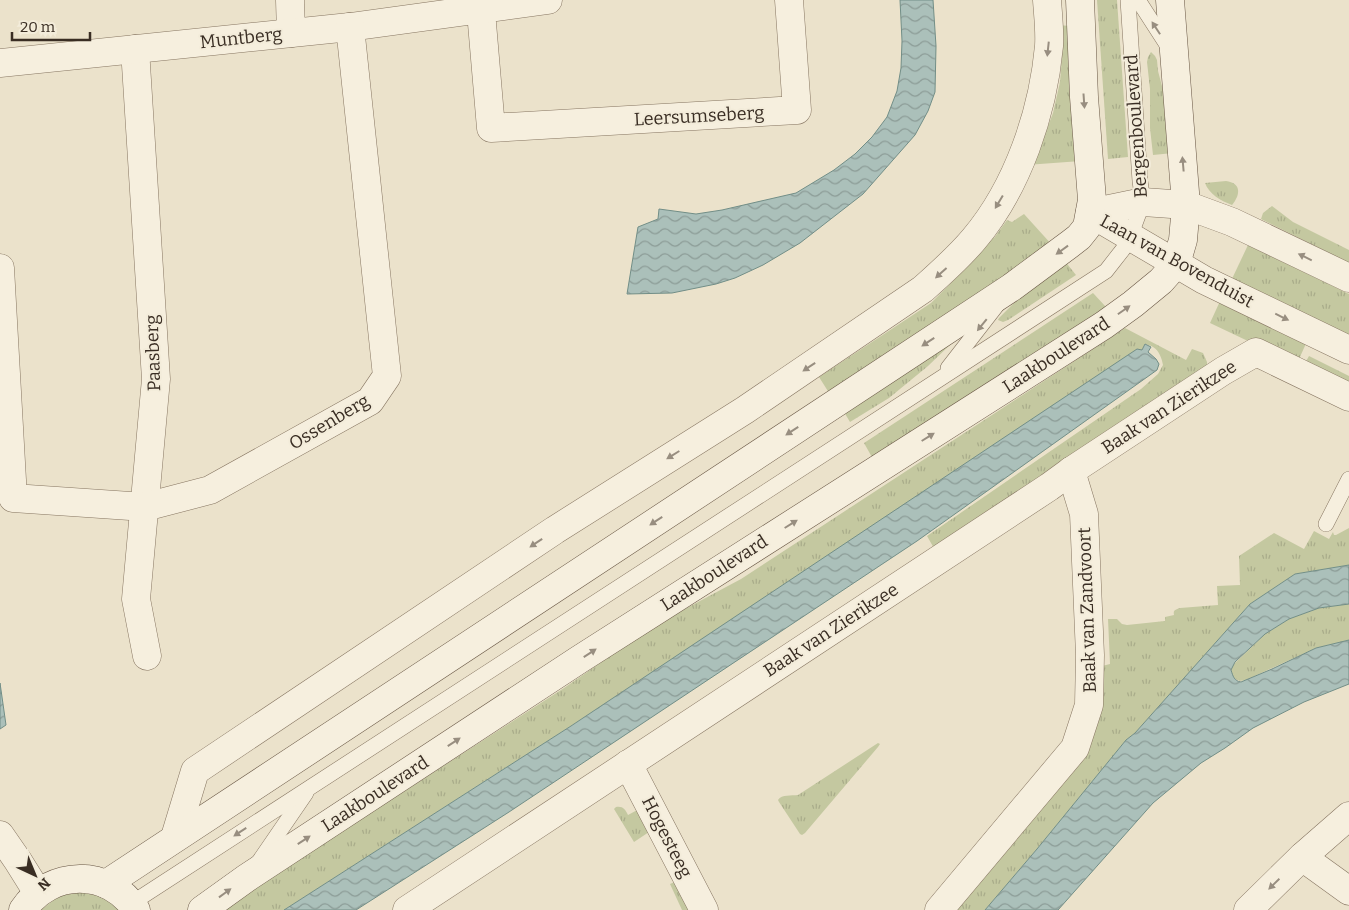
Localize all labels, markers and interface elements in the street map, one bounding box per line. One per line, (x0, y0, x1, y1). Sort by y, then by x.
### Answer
scale bar (12, 10, 90, 42)
text: 20 m (20, 18, 56, 36)
one-way arrow (1151, 21, 1161, 34)
street label: Muntberg (199, 23, 283, 53)
one-way arrow (1044, 41, 1052, 57)
street label: Bergenboulevard (1120, 53, 1152, 198)
one-way arrow (1081, 93, 1089, 109)
street label: Leersumseberg (633, 102, 765, 130)
one-way arrow (1178, 156, 1186, 172)
one-way arrow (995, 196, 1004, 209)
street label: Laan van Bovenduist (1096, 210, 1258, 313)
one-way arrow (1055, 245, 1069, 255)
one-way arrow (1298, 253, 1312, 261)
one-way arrow (936, 267, 948, 279)
one-way arrow (1117, 305, 1130, 316)
street label: Laakboulevard (998, 312, 1114, 398)
one-way arrow (1275, 313, 1289, 321)
street label: Paasberg (141, 314, 165, 392)
one-way arrow (976, 318, 987, 331)
one-way arrow (921, 337, 935, 347)
street label: Baak van Zierikzee (1098, 355, 1240, 459)
one-way arrow (802, 362, 815, 372)
street label: Ossenberg (285, 389, 373, 455)
one-way arrow (785, 427, 799, 436)
one-way arrow (922, 432, 935, 441)
one-way arrow (666, 451, 679, 460)
one-way arrow (650, 516, 663, 525)
one-way arrow (785, 519, 798, 529)
street label: Baak van Zandvoort (1073, 526, 1101, 693)
street label: Laakboulevard (656, 530, 772, 616)
one-way arrow (529, 538, 542, 548)
street label: Baak van Zierikzee (760, 578, 902, 682)
one-way arrow (584, 648, 597, 657)
one-way arrow (447, 737, 461, 746)
street label: Laakboulevard (317, 751, 433, 837)
street label: Hogesteeg (637, 792, 697, 882)
one-way arrow (234, 827, 247, 837)
one-way arrow (297, 835, 310, 845)
north arrow (10, 850, 60, 900)
text: N (34, 874, 53, 894)
one-way arrow (1268, 878, 1280, 890)
one-way arrow (218, 888, 232, 898)

